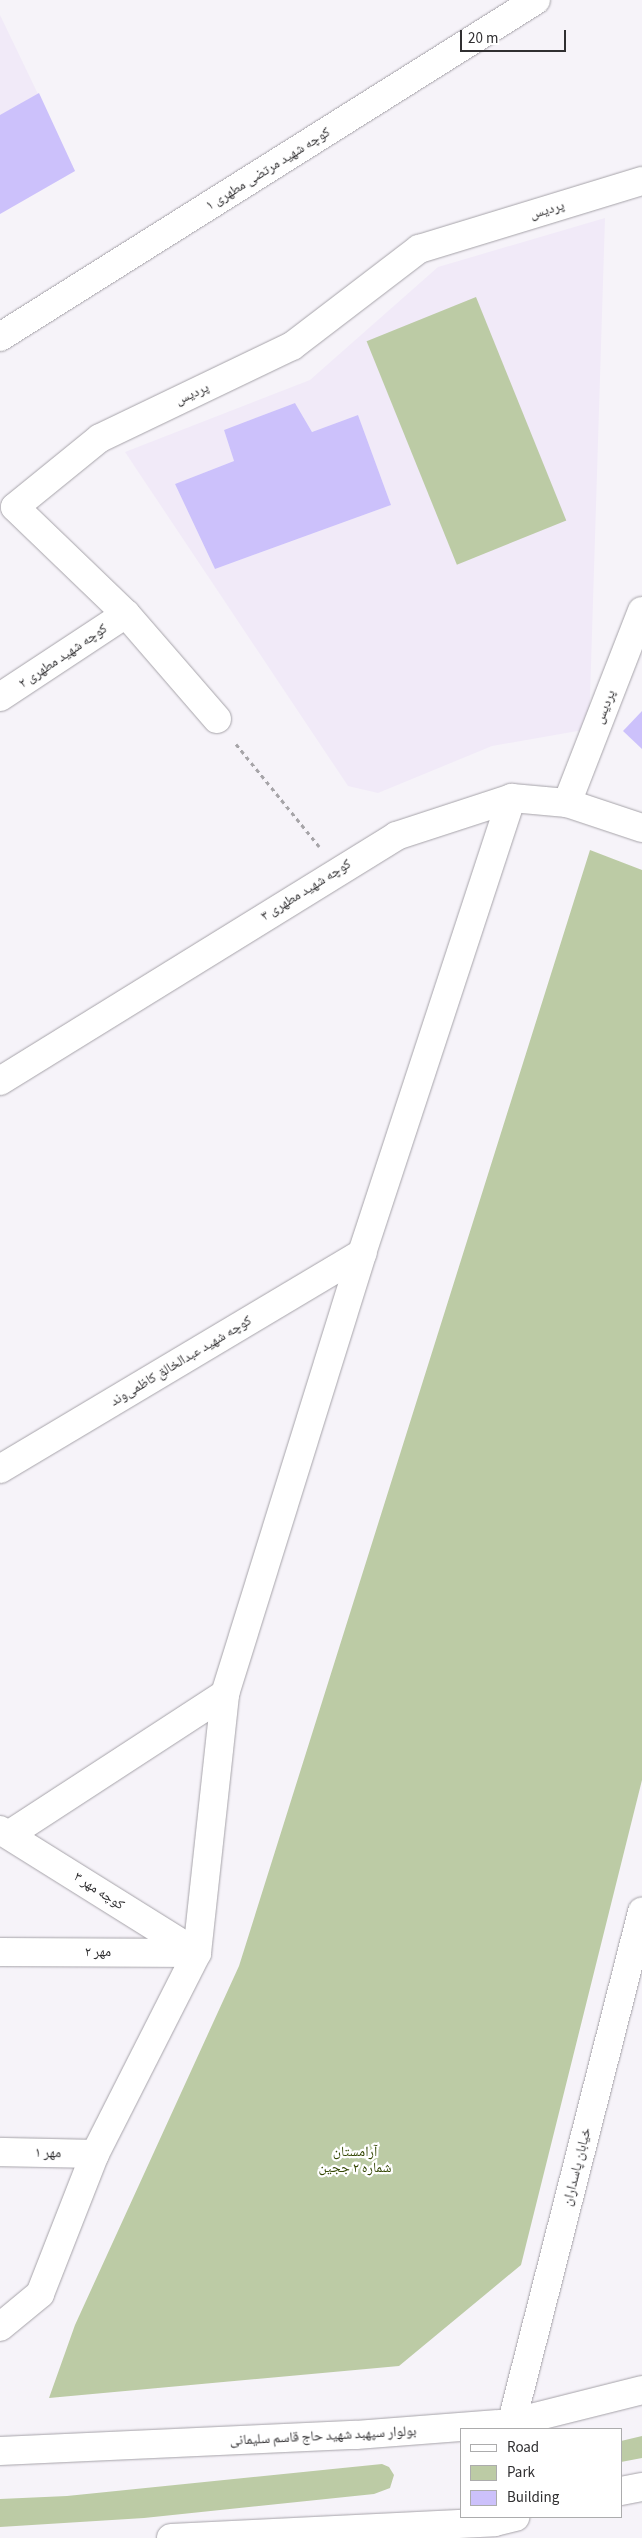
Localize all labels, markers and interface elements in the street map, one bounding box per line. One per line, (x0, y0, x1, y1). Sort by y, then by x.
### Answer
scale bar (462, 20, 568, 52)
text: 20 m (468, 28, 498, 49)
street label: کوچه شهید مرتضی مطهری ۱ (203, 124, 333, 214)
street label: پردیس (528, 197, 566, 223)
street label: پردیس (172, 379, 212, 409)
street label: کوچه شهید مطهری ۲ (15, 620, 111, 692)
street label: پردیس (591, 688, 619, 726)
street label: کوچه شهید مطهری ۳ (258, 855, 354, 925)
street label: کوچه شهید عبدالخالق کاظمی‌وند (107, 1312, 255, 1410)
street label: کوچه مهر ۳ (71, 1868, 127, 1914)
street label: مهر ۲ (85, 1944, 111, 1960)
street label: خیابان پاسداران (559, 2126, 595, 2208)
street label: مهر ۱ (35, 2144, 61, 2162)
park label: آرامستان شماره ۲ ججین (319, 2144, 391, 2176)
street label: بولوار سپهبد شهید حاج قاسم سلیمانی (229, 2423, 417, 2449)
legend (460, 2428, 622, 2518)
text: Road (507, 2437, 539, 2458)
text: Park (507, 2462, 535, 2483)
text: Building (507, 2487, 559, 2508)

